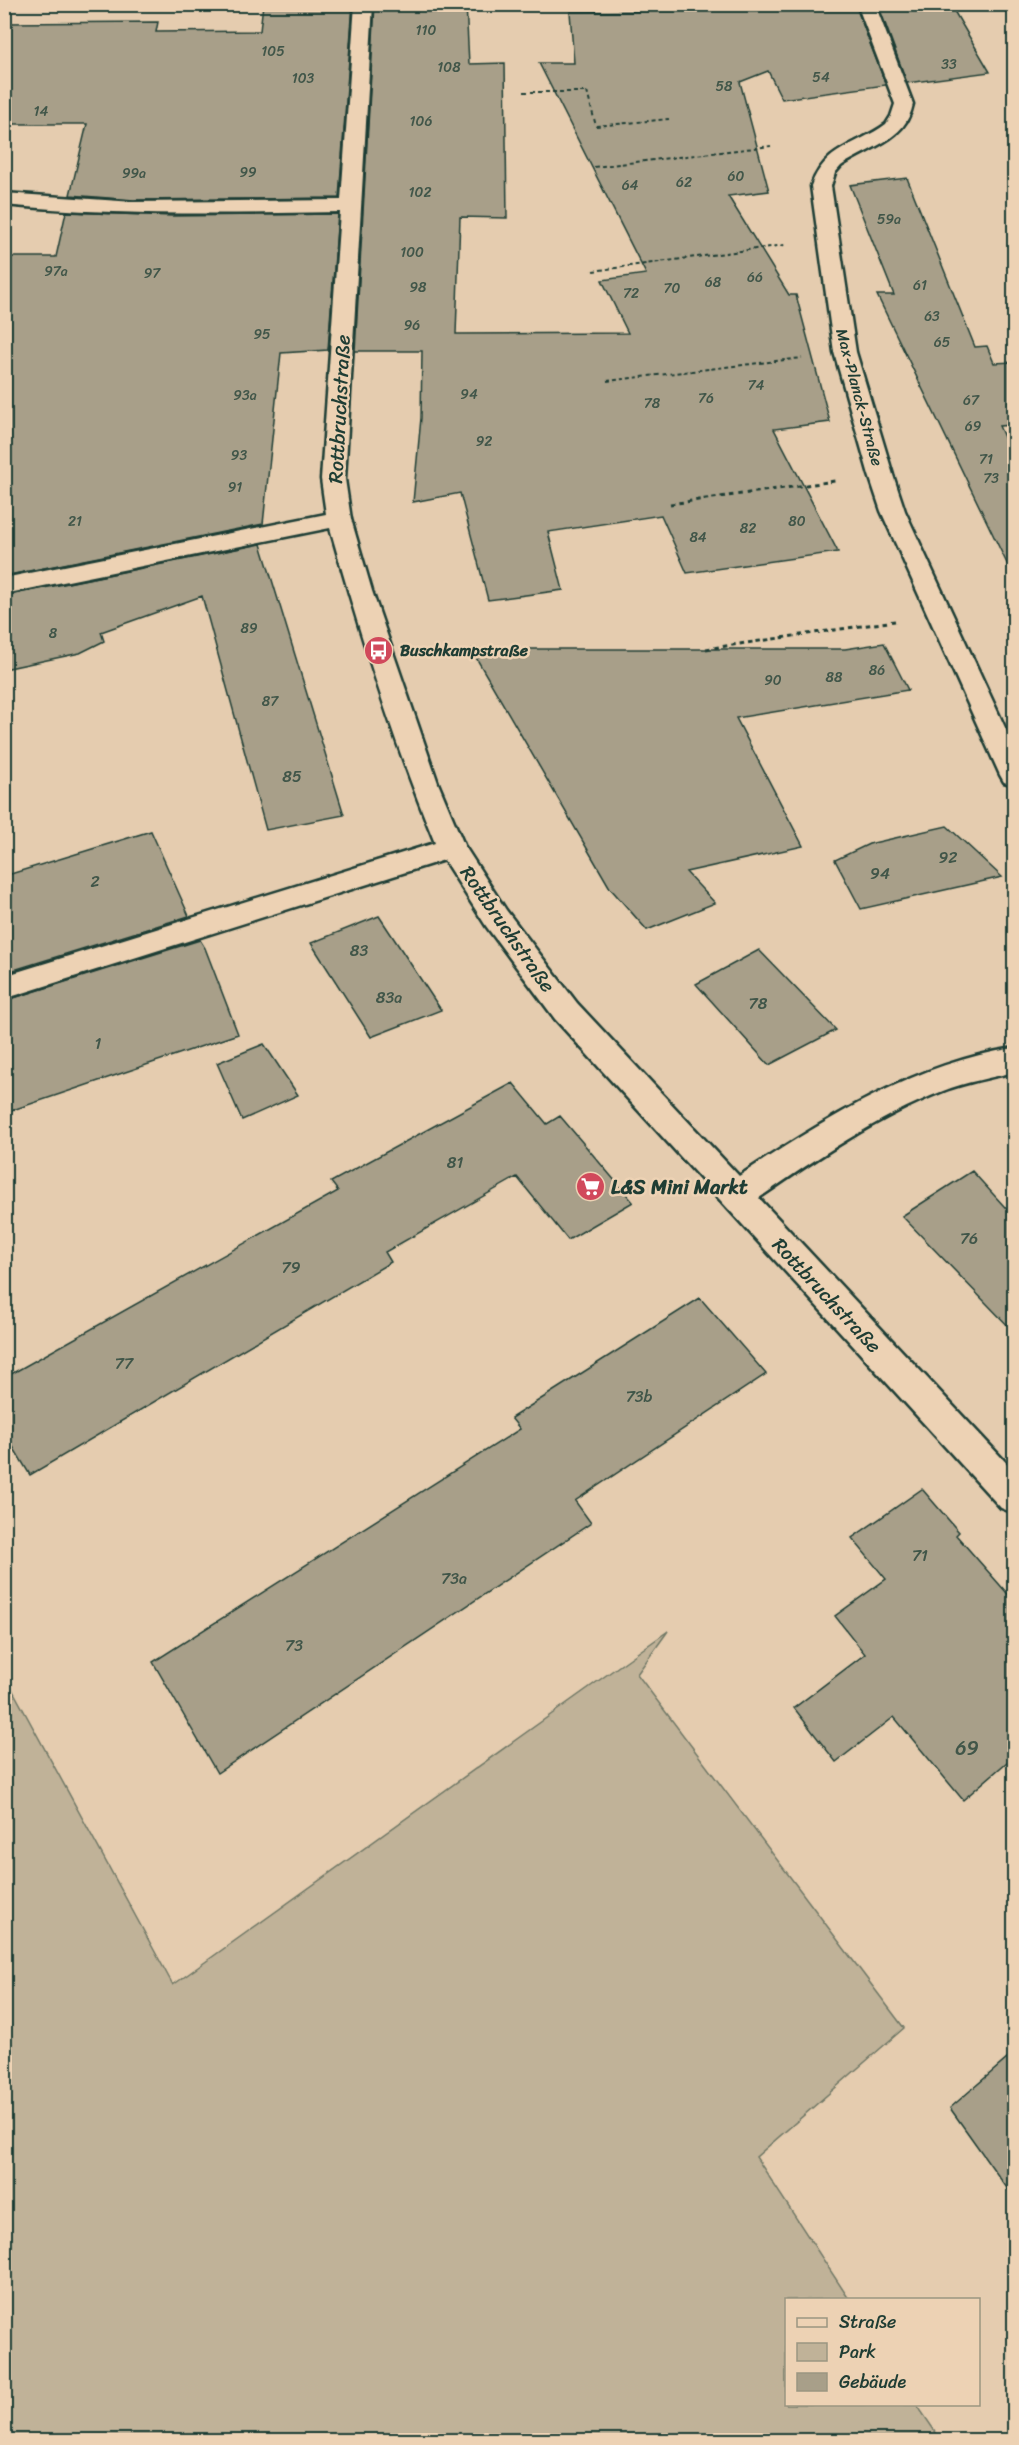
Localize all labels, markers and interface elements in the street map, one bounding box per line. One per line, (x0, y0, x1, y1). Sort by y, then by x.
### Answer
house number: 110 (416, 18, 437, 43)
house number: 105 (261, 39, 285, 64)
house number: 33 (941, 52, 957, 77)
house number: 108 (437, 55, 461, 80)
house number: 54 (812, 65, 830, 90)
house number: 103 (292, 66, 315, 91)
house number: 58 (716, 74, 733, 99)
house number: 14 (34, 99, 49, 124)
house number: 106 (410, 109, 432, 134)
house number: 99 (239, 160, 257, 185)
house number: 99a (122, 161, 146, 186)
house number: 60 (728, 164, 745, 189)
house number: 62 (676, 170, 692, 195)
house number: 64 (622, 173, 639, 198)
house number: 102 (409, 180, 431, 205)
house number: 59a (877, 207, 901, 232)
house number: 100 (400, 240, 424, 265)
house number: 97a (44, 259, 68, 284)
house number: 97 (144, 261, 161, 286)
house number: 66 (747, 265, 763, 290)
house number: 68 (705, 270, 722, 295)
house number: 61 (913, 273, 927, 298)
house number: 98 (409, 275, 427, 300)
house number: 70 (664, 276, 681, 301)
house number: 72 (623, 281, 639, 306)
house number: 63 (924, 304, 940, 329)
house number: 96 (404, 313, 420, 338)
house number: 95 (253, 322, 271, 347)
street label: Max-Planck-Straße (827, 325, 892, 469)
house number: 65 (934, 330, 951, 355)
street label: Rottbruchstraße (318, 334, 361, 484)
house number: 74 (748, 373, 765, 398)
house number: 94 (460, 382, 478, 407)
house number: 93a (233, 383, 257, 408)
house number: 76 (698, 386, 714, 411)
house number: 67 (963, 388, 980, 413)
house number: 78 (644, 391, 661, 416)
house number: 69 (965, 414, 982, 439)
house number: 92 (476, 429, 492, 454)
house number: 93 (231, 443, 247, 468)
house number: 71 (979, 447, 993, 472)
house number: 73 (983, 466, 999, 491)
house number: 91 (228, 475, 242, 500)
house number: 21 (68, 509, 82, 534)
house number: 80 (788, 509, 806, 534)
house number: 82 (740, 516, 756, 541)
house number: 84 (689, 525, 707, 550)
house number: 89 (240, 616, 258, 641)
house number: 8 (49, 621, 58, 646)
bus stop icon: Buschkampstraße (363, 634, 395, 666)
place label: Buschkampstraße (400, 636, 529, 665)
house number: 86 (869, 658, 885, 683)
house number: 88 (826, 665, 843, 690)
house number: 90 (764, 668, 782, 693)
house number: 87 (262, 689, 279, 714)
house number: 85 (282, 762, 302, 791)
house number: 92 (938, 843, 958, 872)
street label: Rottbruchstraße (451, 858, 565, 1000)
house number: 94 (870, 859, 890, 888)
house number: 2 (90, 867, 100, 896)
house number: 83 (350, 936, 368, 965)
house number: 83a (376, 983, 402, 1012)
house number: 78 (749, 989, 768, 1018)
house number: 1 (95, 1029, 102, 1058)
house number: 81 (447, 1148, 463, 1177)
place label: L&S Mini Markt (611, 1170, 748, 1205)
supermarket icon: L&S Mini Markt (574, 1171, 606, 1203)
house number: 76 (960, 1224, 978, 1253)
street label: Rottbruchstraße (763, 1229, 890, 1362)
house number: 79 (282, 1253, 301, 1282)
house number: 77 (115, 1349, 134, 1378)
house number: 73b (626, 1382, 653, 1411)
house number: 71 (912, 1541, 928, 1570)
house number: 73a (441, 1564, 467, 1593)
house number: 73 (285, 1631, 303, 1660)
house number: 69 (955, 1731, 979, 1766)
legend (785, 2298, 980, 2406)
text: Straße (839, 2306, 896, 2338)
text: Park (839, 2336, 876, 2368)
text: Gebäude (839, 2366, 907, 2398)

